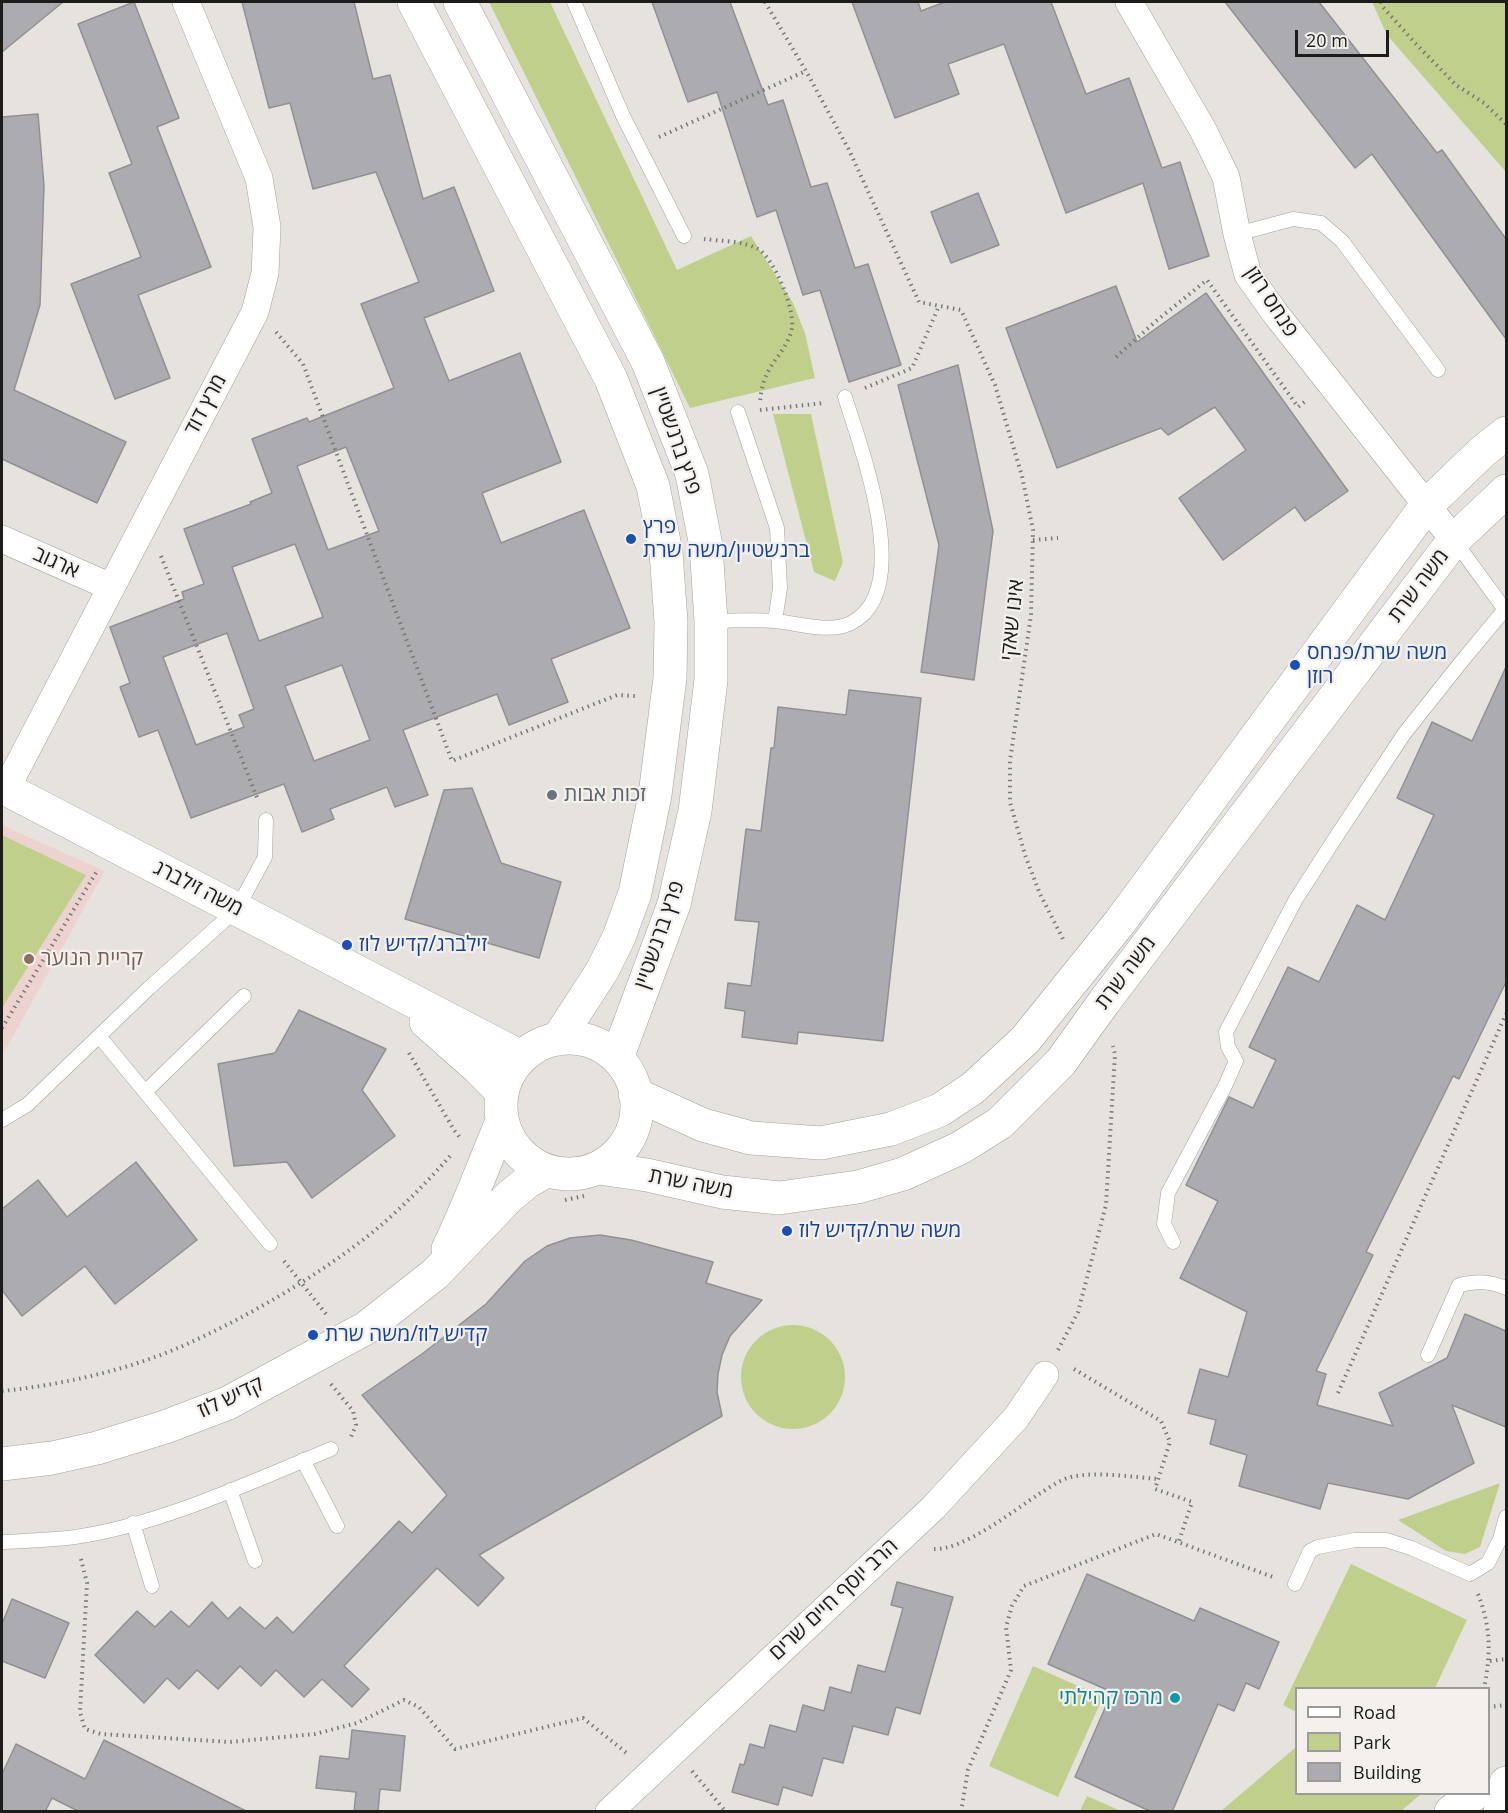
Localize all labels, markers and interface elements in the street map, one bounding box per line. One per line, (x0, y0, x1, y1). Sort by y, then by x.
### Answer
scale bar (1298, 18, 1392, 56)
text: 20 m (1306, 28, 1348, 52)
street label: פנחס רוזן (1239, 262, 1303, 342)
street label: מרץ דוד (179, 370, 233, 440)
street label: פרץ ברנשטיין (646, 384, 706, 498)
place label: פרץ ברנשטיין/משה שרת (643, 514, 810, 564)
marker: פרץ ברנשטיין/משה שרת (624, 532, 638, 546)
street label: ארגוב (29, 542, 83, 584)
street label: משה שרת (1383, 544, 1455, 628)
street label: אינו שאקי (996, 578, 1030, 662)
place label: משה שרת/פנחס רוזן (1307, 640, 1447, 690)
marker: משה שרת/פנחס רוזן (1288, 658, 1302, 672)
place label: זכות אבות (564, 782, 646, 808)
marker: זכות אבות (545, 788, 559, 802)
street label: משה זילברג (149, 856, 247, 922)
street label: פרץ ברנשטיין (630, 878, 690, 992)
street label: משה שרת (1090, 931, 1162, 1015)
place label: זילברג/קדיש לוז (359, 932, 487, 958)
marker: זילברג/קדיש לוז (340, 938, 354, 952)
place label: קריית הנוער (41, 946, 143, 972)
marker: קריית הנוער (22, 952, 36, 966)
street label: משה שרת (647, 1164, 735, 1204)
place label: משה שרת/קדיש לוז (799, 1218, 961, 1244)
marker: משה שרת/קדיש לוז (780, 1224, 794, 1238)
place label: קדיש לוז/משה שרת (325, 1322, 487, 1348)
marker: קדיש לוז/משה שרת (306, 1328, 320, 1342)
street label: קדיש לוז (194, 1372, 268, 1424)
street label: הרב יוסף חיים שרים (764, 1534, 904, 1666)
place label: מרכז קהילתי (1059, 1685, 1163, 1711)
legend (1295, 1687, 1490, 1795)
marker: מרכז קהילתי (1168, 1691, 1182, 1705)
text: Road (1353, 1700, 1396, 1724)
text: Park (1353, 1730, 1391, 1754)
text: Building (1353, 1760, 1421, 1784)

